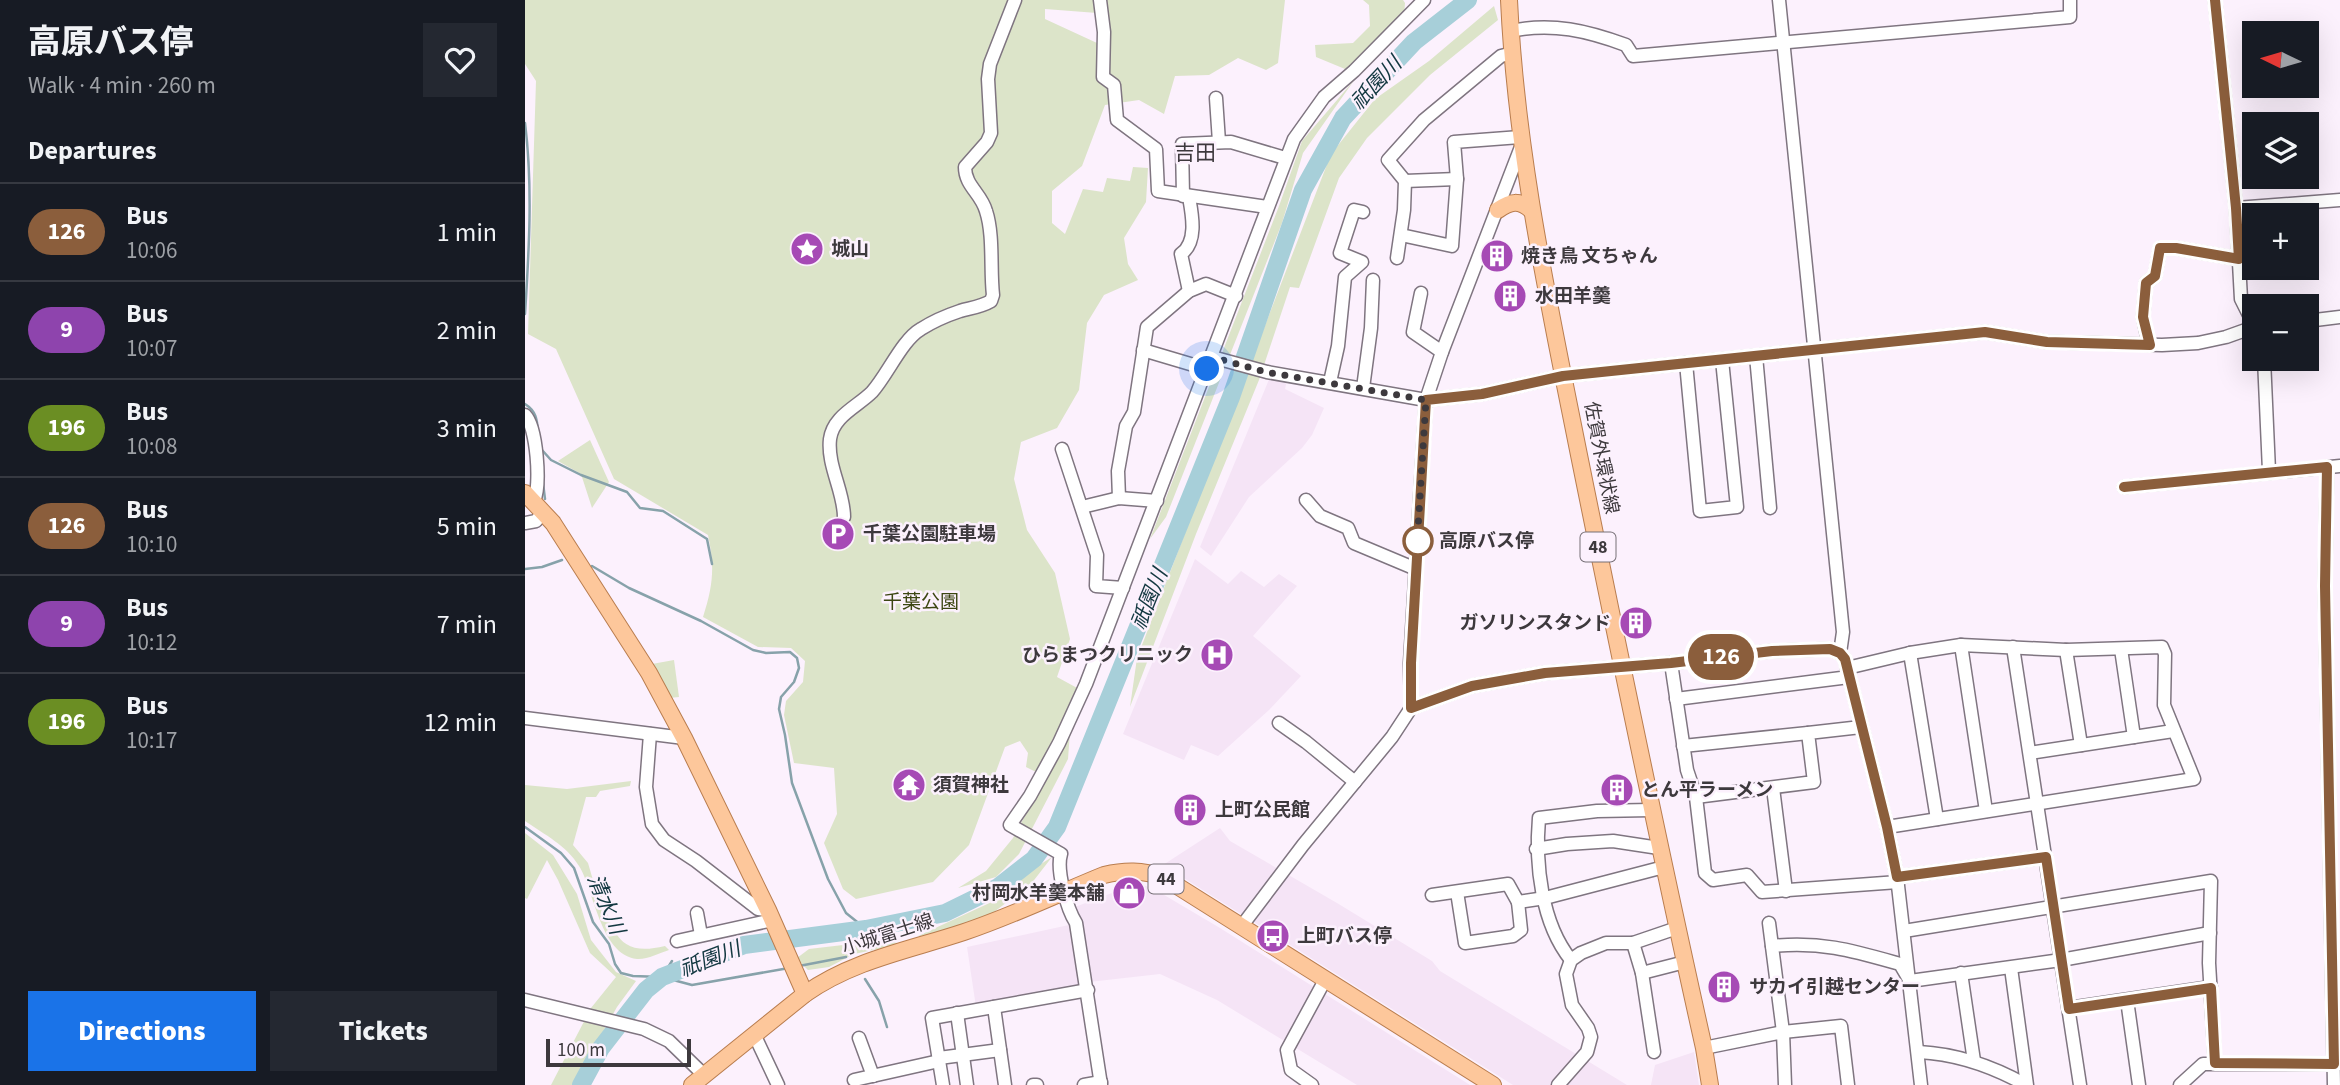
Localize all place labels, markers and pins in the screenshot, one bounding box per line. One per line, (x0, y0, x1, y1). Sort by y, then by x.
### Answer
place icon: 城山 (788, 230, 826, 268)
place label: 城山 (831, 236, 869, 263)
building icon: 焼き鳥 文ちゃん (1478, 237, 1516, 275)
place label: 焼き鳥 文ちゃん (1521, 243, 1658, 270)
building icon: 水田羊羹 (1491, 277, 1529, 315)
place label: 水田羊羹 (1535, 283, 1611, 310)
parking icon: 千葉公園駐車場 (819, 515, 857, 553)
place label: 千葉公園駐車場 (863, 521, 996, 548)
marker: 高原バス停 (1403, 526, 1433, 556)
place label: 高原バス停 (1439, 528, 1534, 555)
building icon: ガソリンスタンド (1617, 604, 1655, 642)
place label: ガソリンスタンド (1459, 610, 1611, 637)
hospital icon: ひらまつクリニック (1198, 636, 1236, 674)
place label: ひらまつクリニック (1022, 642, 1193, 669)
temple icon: 須賀神社 (890, 766, 928, 804)
building icon: とん平ラーメン (1598, 771, 1636, 809)
place label: 須賀神社 (933, 772, 1009, 799)
place label: とん平ラーメン (1641, 777, 1773, 804)
building icon: 上町公民館 (1171, 791, 1209, 829)
place label: 上町公民館 (1215, 797, 1310, 824)
shop icon: 村岡水羊羹本舗 (1110, 874, 1148, 912)
place label: 村岡水羊羹本舗 (972, 880, 1105, 907)
bus stop icon: 上町バス停 (1254, 917, 1292, 955)
place label: 上町バス停 (1297, 923, 1392, 950)
building icon: サカイ引越センター (1705, 968, 1743, 1006)
place label: サカイ引越センター (1749, 974, 1920, 1001)

